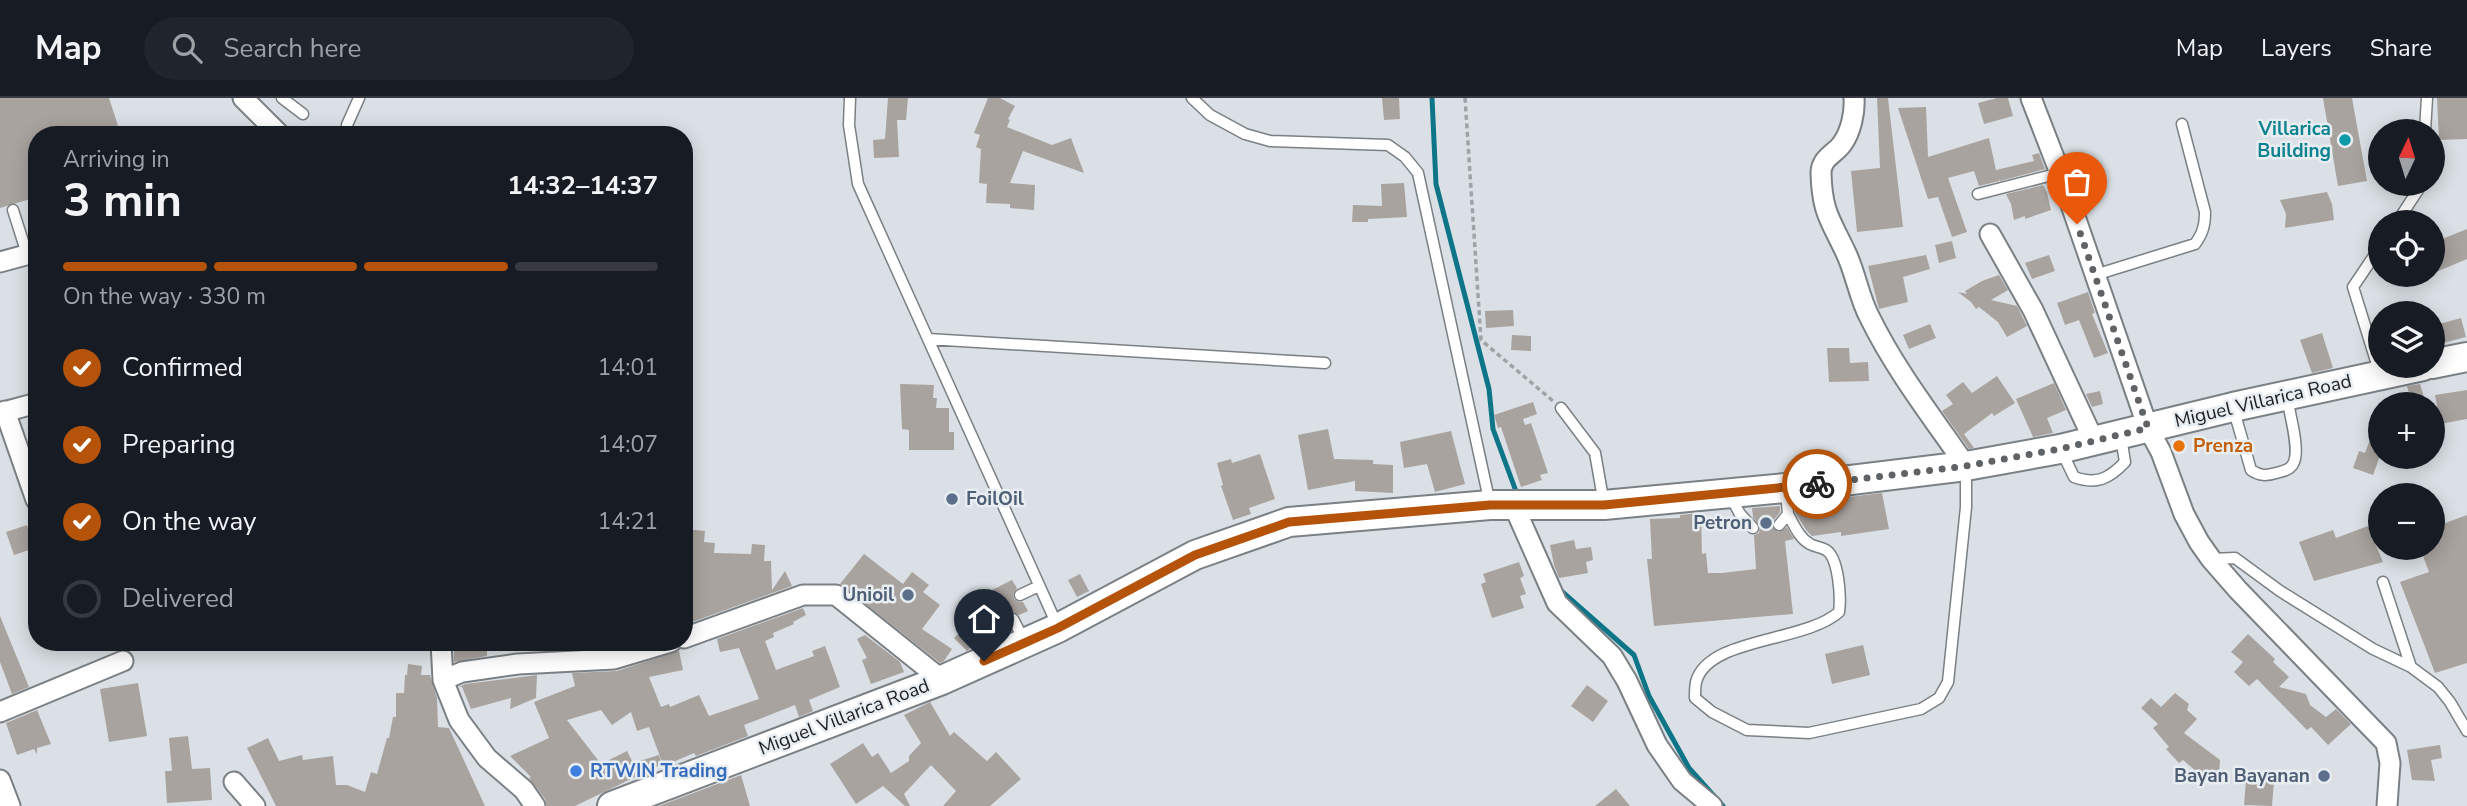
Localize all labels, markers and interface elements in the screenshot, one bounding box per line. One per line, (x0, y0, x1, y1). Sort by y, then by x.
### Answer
search box (144, 17, 634, 80)
text: Map (35, 26, 102, 71)
icon: search (168, 29, 206, 67)
text: Search here (224, 31, 361, 66)
text: Map (2176, 32, 2223, 64)
text: Layers (2261, 32, 2332, 64)
text: Share (2370, 32, 2432, 64)
place label: Villarica Building (2257, 116, 2331, 164)
north arrow (2368, 119, 2445, 196)
map controls (2368, 119, 2445, 560)
marker: Villarica Building (2337, 132, 2353, 148)
text: Arriving in (63, 144, 170, 175)
pin (2047, 152, 2107, 224)
icon: bag (2058, 163, 2096, 201)
text: 14:32–14:37 (507, 168, 658, 203)
text: 3 min (63, 169, 182, 232)
button: locate (2368, 210, 2445, 287)
text: On the way · 330 m (63, 281, 266, 312)
button: layers (2368, 301, 2445, 378)
icon: check (63, 349, 101, 387)
text: Confirmed (122, 350, 243, 385)
text: 14:01 (598, 352, 658, 383)
street label: Miguel Villarica Road (2172, 368, 2354, 434)
button: + (2368, 392, 2445, 469)
icon: check (63, 426, 101, 464)
text: Preparing (122, 427, 235, 462)
text: 14:07 (598, 429, 658, 460)
place label: Prenza (2193, 433, 2253, 459)
marker: Prenza (2171, 438, 2187, 454)
courier (1782, 449, 1852, 519)
icon: bike (1798, 465, 1836, 503)
button: − (2368, 483, 2445, 560)
place label: FoilOil (966, 486, 1024, 512)
marker: FoilOil (944, 491, 960, 507)
icon: check (63, 503, 101, 541)
text: On the way (122, 504, 256, 539)
text: 14:21 (598, 506, 658, 537)
place label: Petron (1693, 510, 1752, 536)
marker: Petron (1758, 515, 1774, 531)
text: Delivered (122, 581, 234, 616)
place label: Unioil (842, 582, 894, 608)
marker: Unioil (900, 587, 916, 603)
pin (954, 589, 1014, 661)
icon: home (965, 600, 1003, 638)
street label: Miguel Villarica Road (755, 672, 933, 762)
place label: RTWIN Trading (590, 758, 727, 784)
marker: RTWIN Trading (568, 763, 584, 779)
place label: Bayan Bayanan (2174, 763, 2310, 789)
marker: Bayan Bayanan (2316, 768, 2332, 784)

